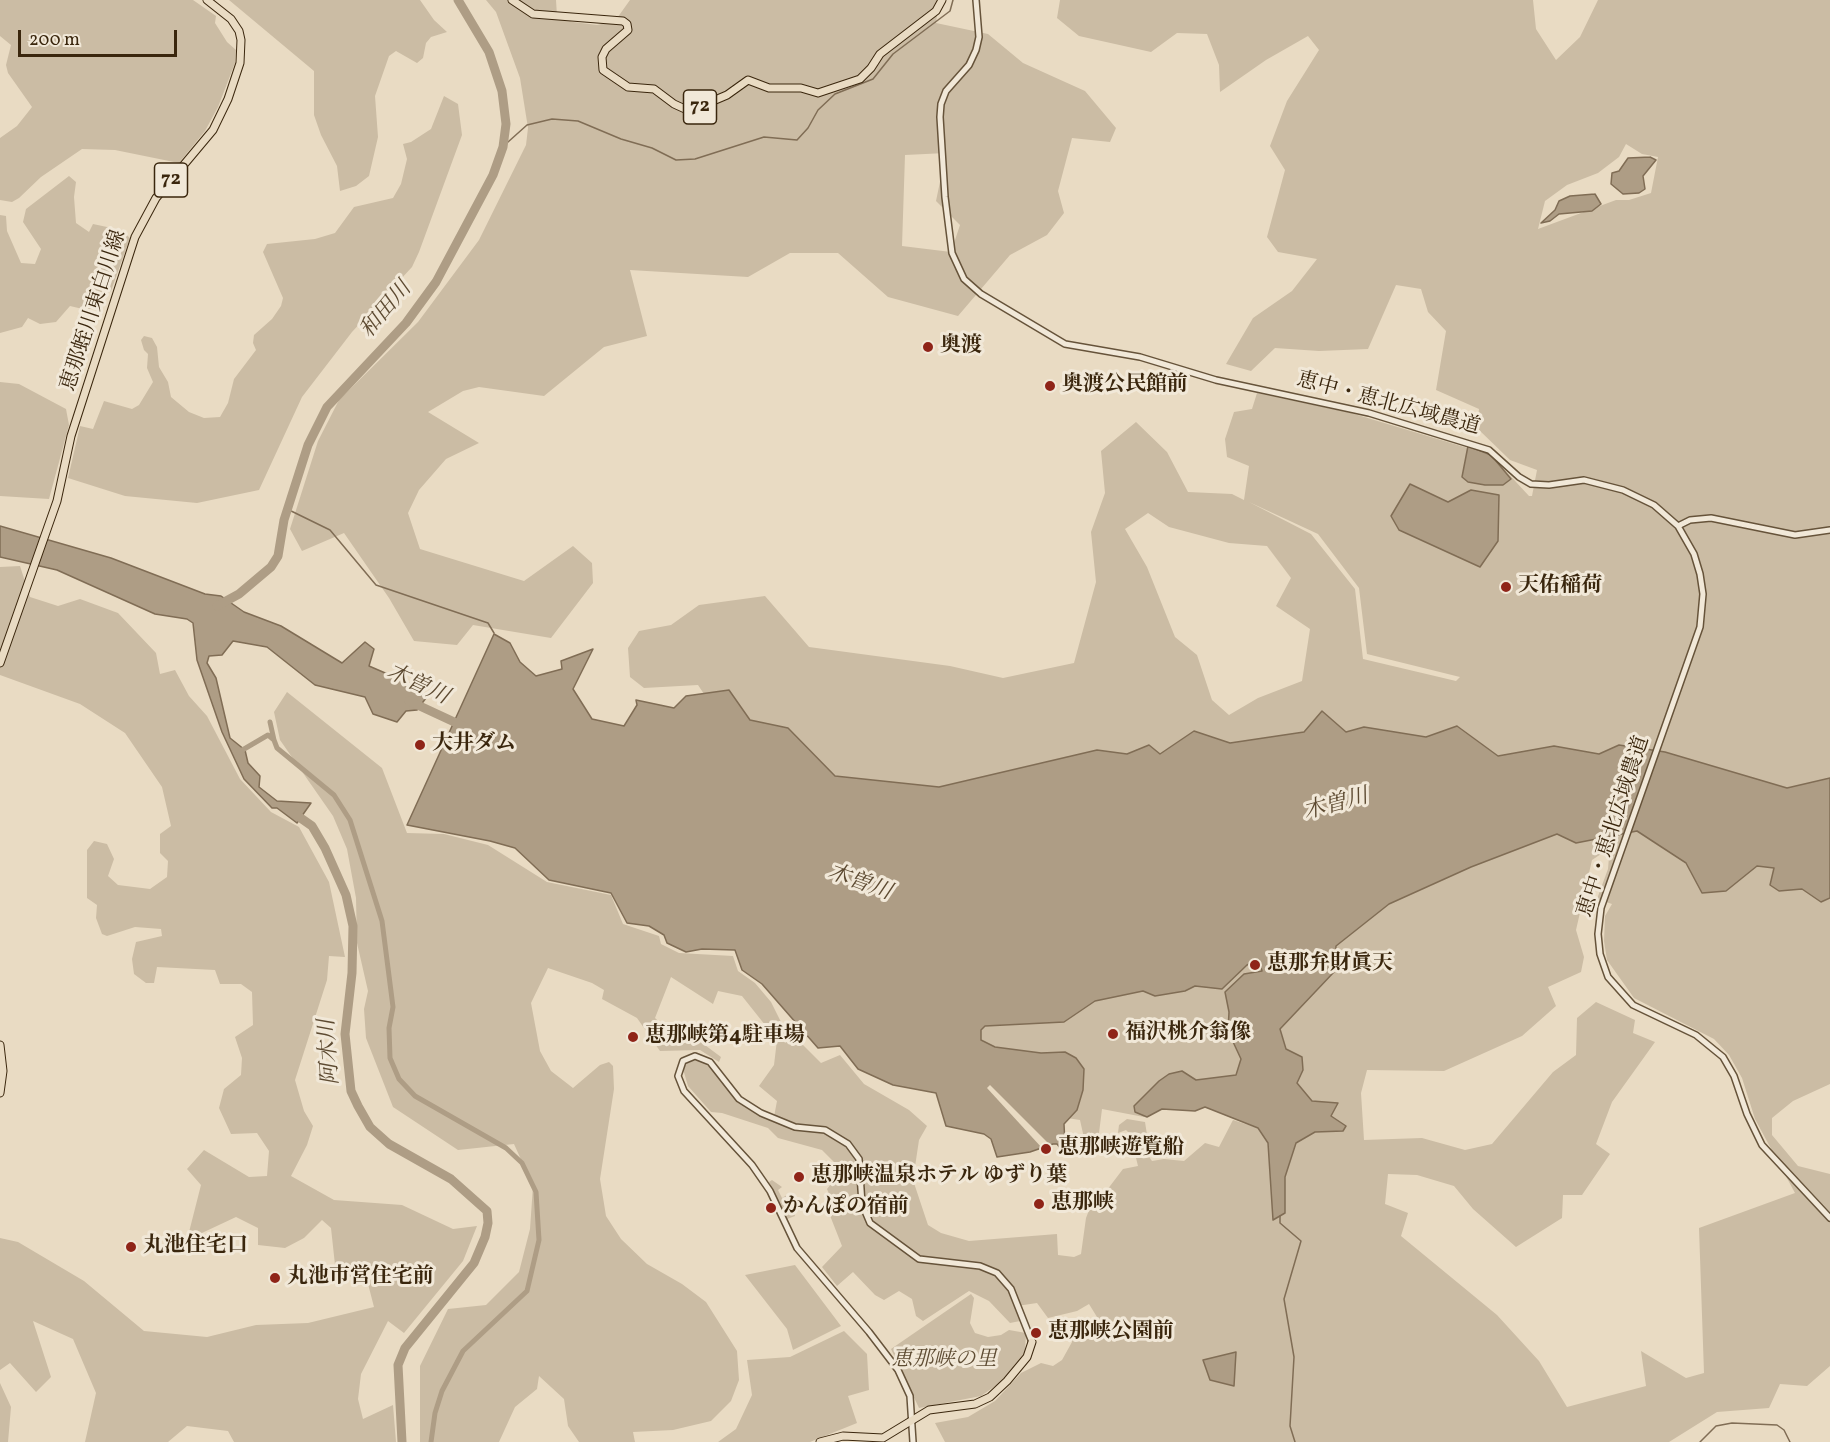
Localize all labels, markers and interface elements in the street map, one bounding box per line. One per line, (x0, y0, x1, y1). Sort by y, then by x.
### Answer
scale bar (21, 18, 180, 56)
text: 200 m (29, 28, 80, 53)
road number: 72 (684, 90, 716, 124)
road number: 72 (154, 163, 188, 197)
street label: 恵那蛭川東白川線 (57, 227, 133, 395)
water label: 和田川 (356, 277, 418, 345)
place label: 奥渡 (940, 334, 982, 360)
marker: 奥渡 (921, 340, 935, 354)
street label: 恵中・恵北広域農道 (1293, 368, 1483, 442)
place label: 奥渡公民館前 (1062, 373, 1188, 399)
marker: 奥渡公民館前 (1043, 379, 1057, 393)
place label: 天佑稲荷 (1518, 574, 1602, 600)
marker: 天佑稲荷 (1499, 580, 1513, 594)
water label: 木曽川 (382, 660, 452, 712)
place label: 大井ダム (432, 732, 516, 758)
street label: 恵中・恵北広域農道 (1574, 733, 1656, 921)
marker: 大井ダム (413, 738, 427, 752)
water label: 木曽川 (1301, 785, 1371, 827)
water label: 木曽川 (823, 860, 895, 908)
place label: 恵那弁財眞天 (1267, 952, 1393, 978)
marker: 恵那弁財眞天 (1248, 958, 1262, 972)
water label: 阿木川 (316, 1018, 346, 1086)
place label: 福沢桃介翁像 (1125, 1021, 1251, 1047)
place label: 恵那峡第4駐車場 (645, 1024, 805, 1050)
marker: 福沢桃介翁像 (1106, 1027, 1120, 1041)
marker: 恵那峡第4駐車場 (626, 1030, 640, 1044)
place label: 恵那峡遊覧船 (1058, 1136, 1184, 1162)
marker: 恵那峡遊覧船 (1039, 1142, 1053, 1156)
place label: 恵那峡温泉ホテル ゆずり葉 (811, 1164, 1067, 1190)
marker: 恵那峡温泉ホテル ゆずり葉 (792, 1170, 806, 1184)
place label: 恵那峡 (1051, 1191, 1114, 1217)
place label: かんぽの宿前 (783, 1195, 909, 1221)
marker: 恵那峡 (1032, 1197, 1046, 1211)
marker: かんぽの宿前 (764, 1201, 778, 1215)
place label: 丸池住宅口 (143, 1234, 248, 1260)
marker: 丸池住宅口 (124, 1240, 138, 1254)
place label: 丸池市営住宅前 (287, 1265, 434, 1291)
marker: 丸池市営住宅前 (268, 1271, 282, 1285)
place label: 恵那峡公園前 (1048, 1320, 1174, 1346)
marker: 恵那峡公園前 (1029, 1326, 1043, 1340)
park label: 恵那峡の里 (892, 1348, 996, 1374)

